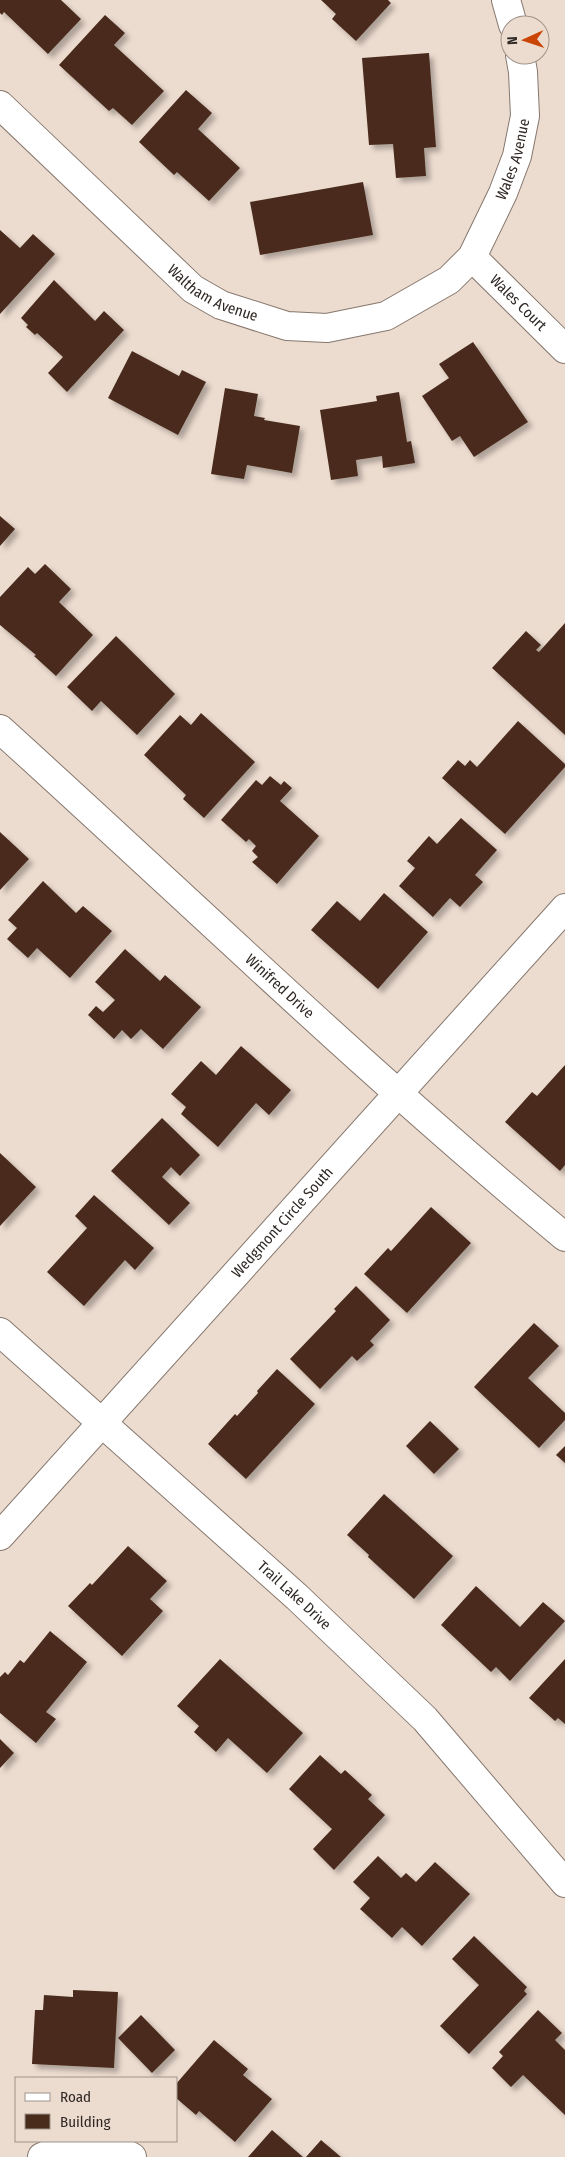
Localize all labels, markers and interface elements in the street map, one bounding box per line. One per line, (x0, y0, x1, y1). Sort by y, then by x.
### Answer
north arrow (500, 15, 550, 65)
text: N (504, 36, 521, 45)
street label: Wales Avenue (492, 117, 533, 203)
street label: Waltham Avenue (164, 261, 260, 325)
street label: Wales Court (486, 271, 550, 335)
street label: Winifred Drive (242, 950, 318, 1022)
street label: Wedgmont Circle South (228, 1163, 337, 1281)
street label: Trail Lake Drive (254, 1557, 335, 1634)
legend (15, 2077, 178, 2142)
text: Road (60, 2088, 91, 2106)
text: Building (60, 2113, 111, 2131)

